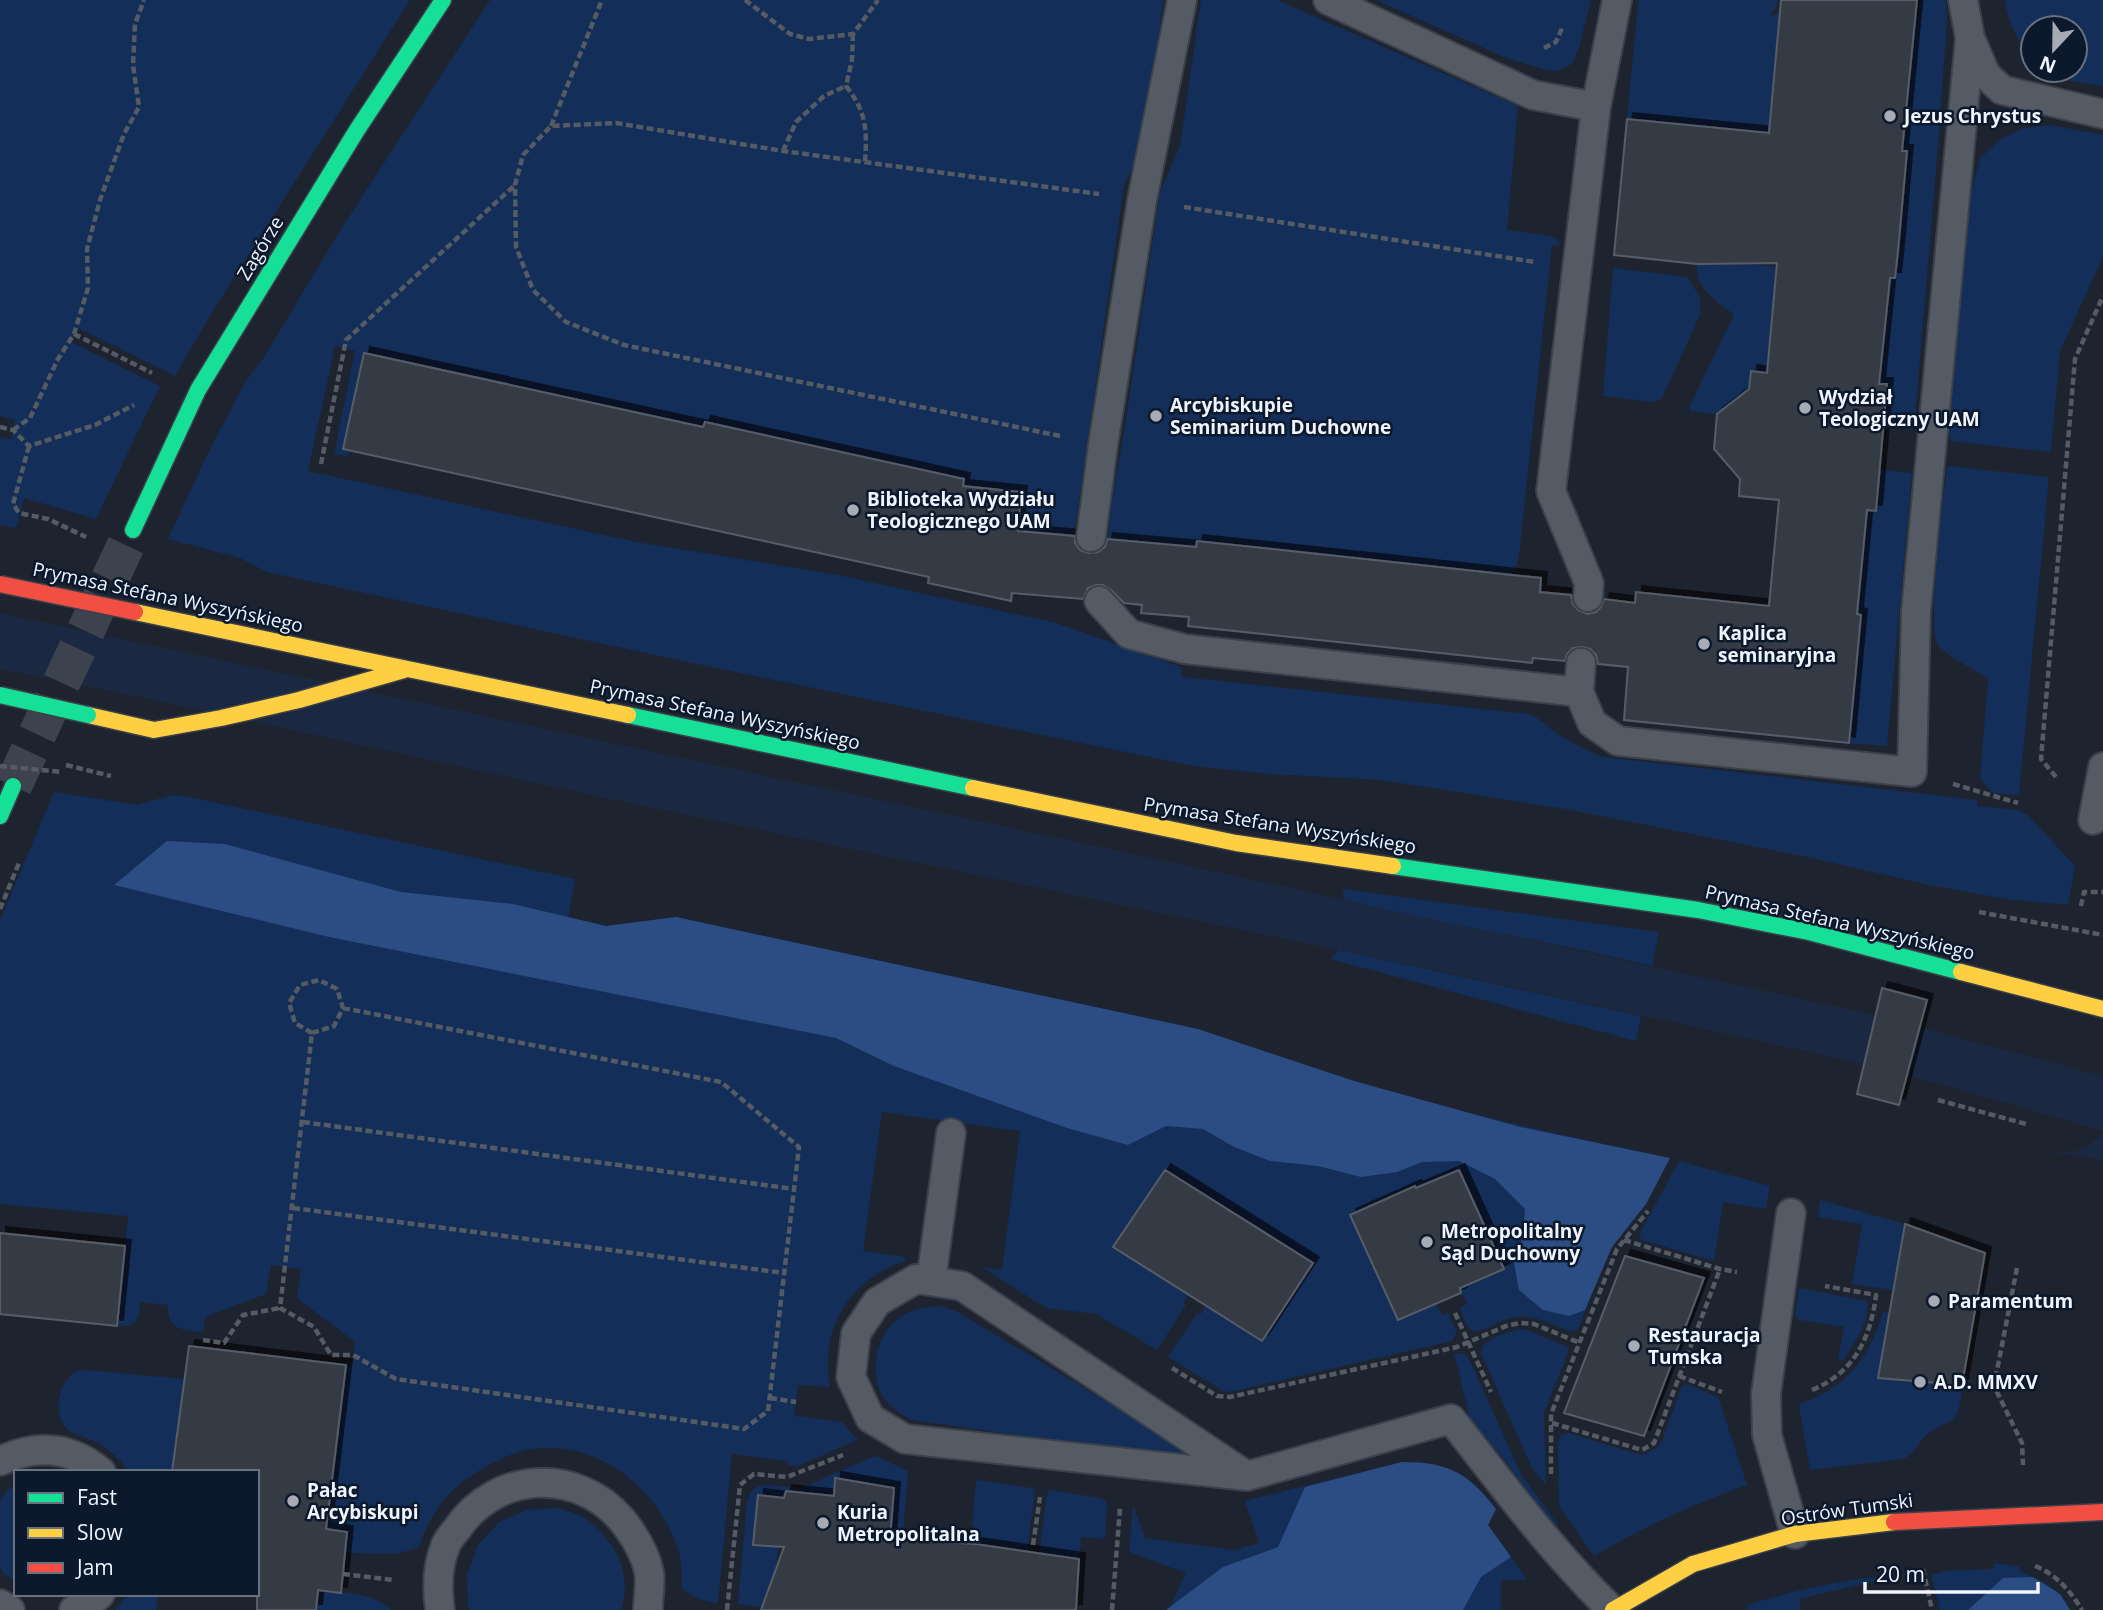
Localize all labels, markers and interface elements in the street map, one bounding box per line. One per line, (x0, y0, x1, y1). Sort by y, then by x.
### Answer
north arrow (2019, 14, 2089, 84)
text: N (2036, 50, 2060, 80)
place label: Jezus Chrystus (1902, 103, 2041, 129)
marker: Jezus Chrystus (1882, 108, 1898, 124)
street label: Zagórze (231, 211, 289, 285)
place label: Wydział Teologiczny UAM (1819, 384, 1980, 432)
place label: Arcybiskupie Seminarium Duchowne (1170, 392, 1391, 440)
marker: Wydział Teologiczny UAM (1797, 400, 1813, 416)
marker: Arcybiskupie Seminarium Duchowne (1148, 408, 1164, 424)
place label: Biblioteka Wydziału Teologicznego UAM (867, 486, 1055, 534)
marker: Biblioteka Wydziału Teologicznego UAM (845, 502, 861, 518)
street label: Prymasa Stefana Wyszyńskiego (30, 556, 306, 638)
place label: Kaplica seminaryjna (1718, 620, 1836, 668)
marker: Kaplica seminaryjna (1696, 636, 1712, 652)
street label: Prymasa Stefana Wyszyńskiego (587, 673, 863, 755)
street label: Prymasa Stefana Wyszyńskiego (1142, 791, 1418, 859)
street label: Prymasa Stefana Wyszyńskiego (1703, 878, 1977, 966)
place label: Metropolitalny Sąd Duchowny (1441, 1218, 1583, 1266)
marker: Metropolitalny Sąd Duchowny (1419, 1234, 1435, 1250)
place label: Paramentum (1948, 1288, 2073, 1314)
marker: Paramentum (1926, 1293, 1942, 1309)
place label: Restauracja Tumska (1648, 1322, 1761, 1370)
marker: Restauracja Tumska (1626, 1338, 1642, 1354)
place label: A.D. MMXV (1934, 1369, 2038, 1395)
marker: A.D. MMXV (1912, 1374, 1928, 1390)
legend (14, 1470, 259, 1596)
place label: Pałac Arcybiskupi (307, 1477, 419, 1525)
text: Fast (77, 1483, 117, 1511)
street label: Ostrów Tumski (1779, 1487, 1915, 1531)
marker: Pałac Arcybiskupi (285, 1493, 301, 1509)
place label: Kuria Metropolitalna (837, 1499, 980, 1547)
marker: Kuria Metropolitalna (815, 1515, 831, 1531)
text: Slow (77, 1518, 123, 1546)
scale bar (1865, 1550, 2038, 1594)
text: Jam (75, 1553, 114, 1581)
text: 20 m (1876, 1560, 1925, 1588)

